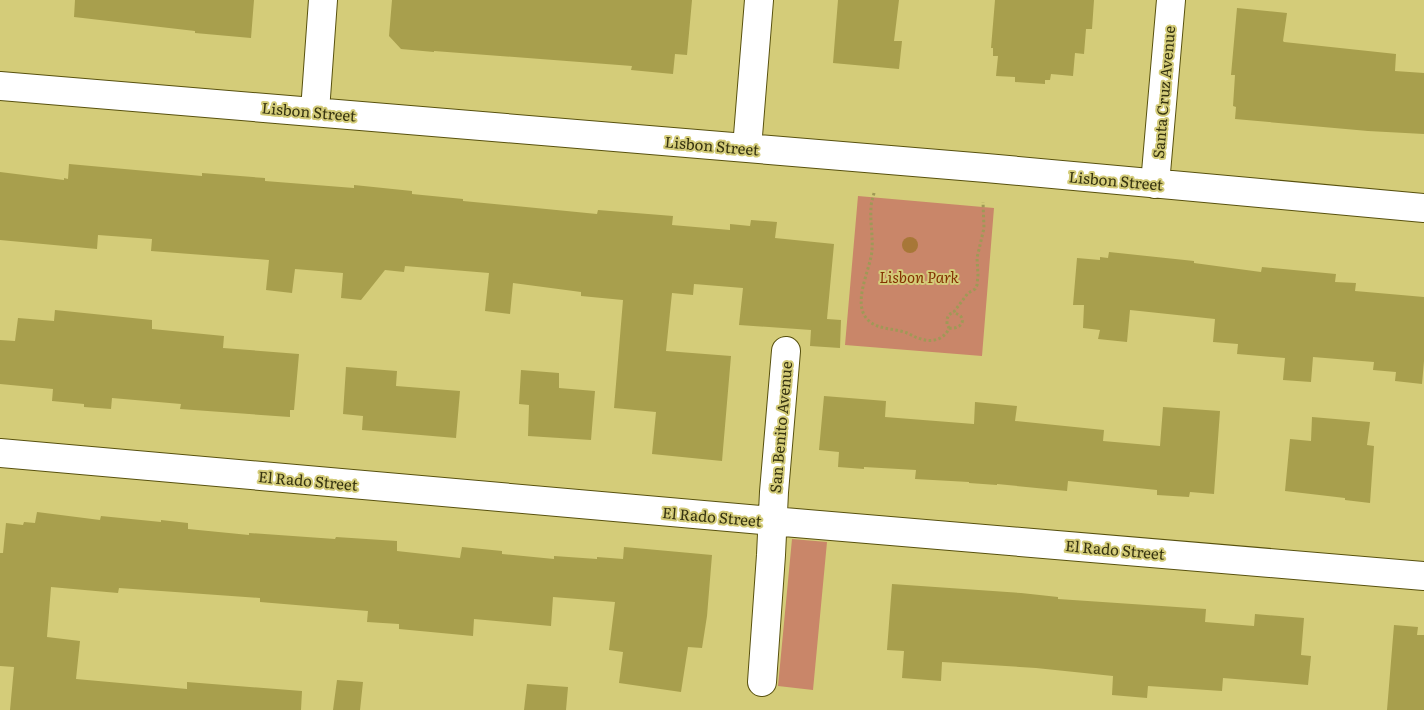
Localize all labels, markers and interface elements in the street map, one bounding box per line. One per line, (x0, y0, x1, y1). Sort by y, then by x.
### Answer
street label: Santa Cruz Avenue (1146, 24, 1180, 159)
street label: Lisbon Street (261, 95, 357, 127)
street label: Lisbon Street (664, 129, 760, 161)
street label: Lisbon Street (1068, 164, 1164, 196)
park label: Lisbon Park (879, 265, 960, 288)
street label: San Benito Avenue (763, 360, 797, 494)
street label: El Rado Street (257, 464, 359, 496)
street label: El Rado Street (661, 500, 763, 532)
street label: El Rado Street (1064, 533, 1166, 565)

